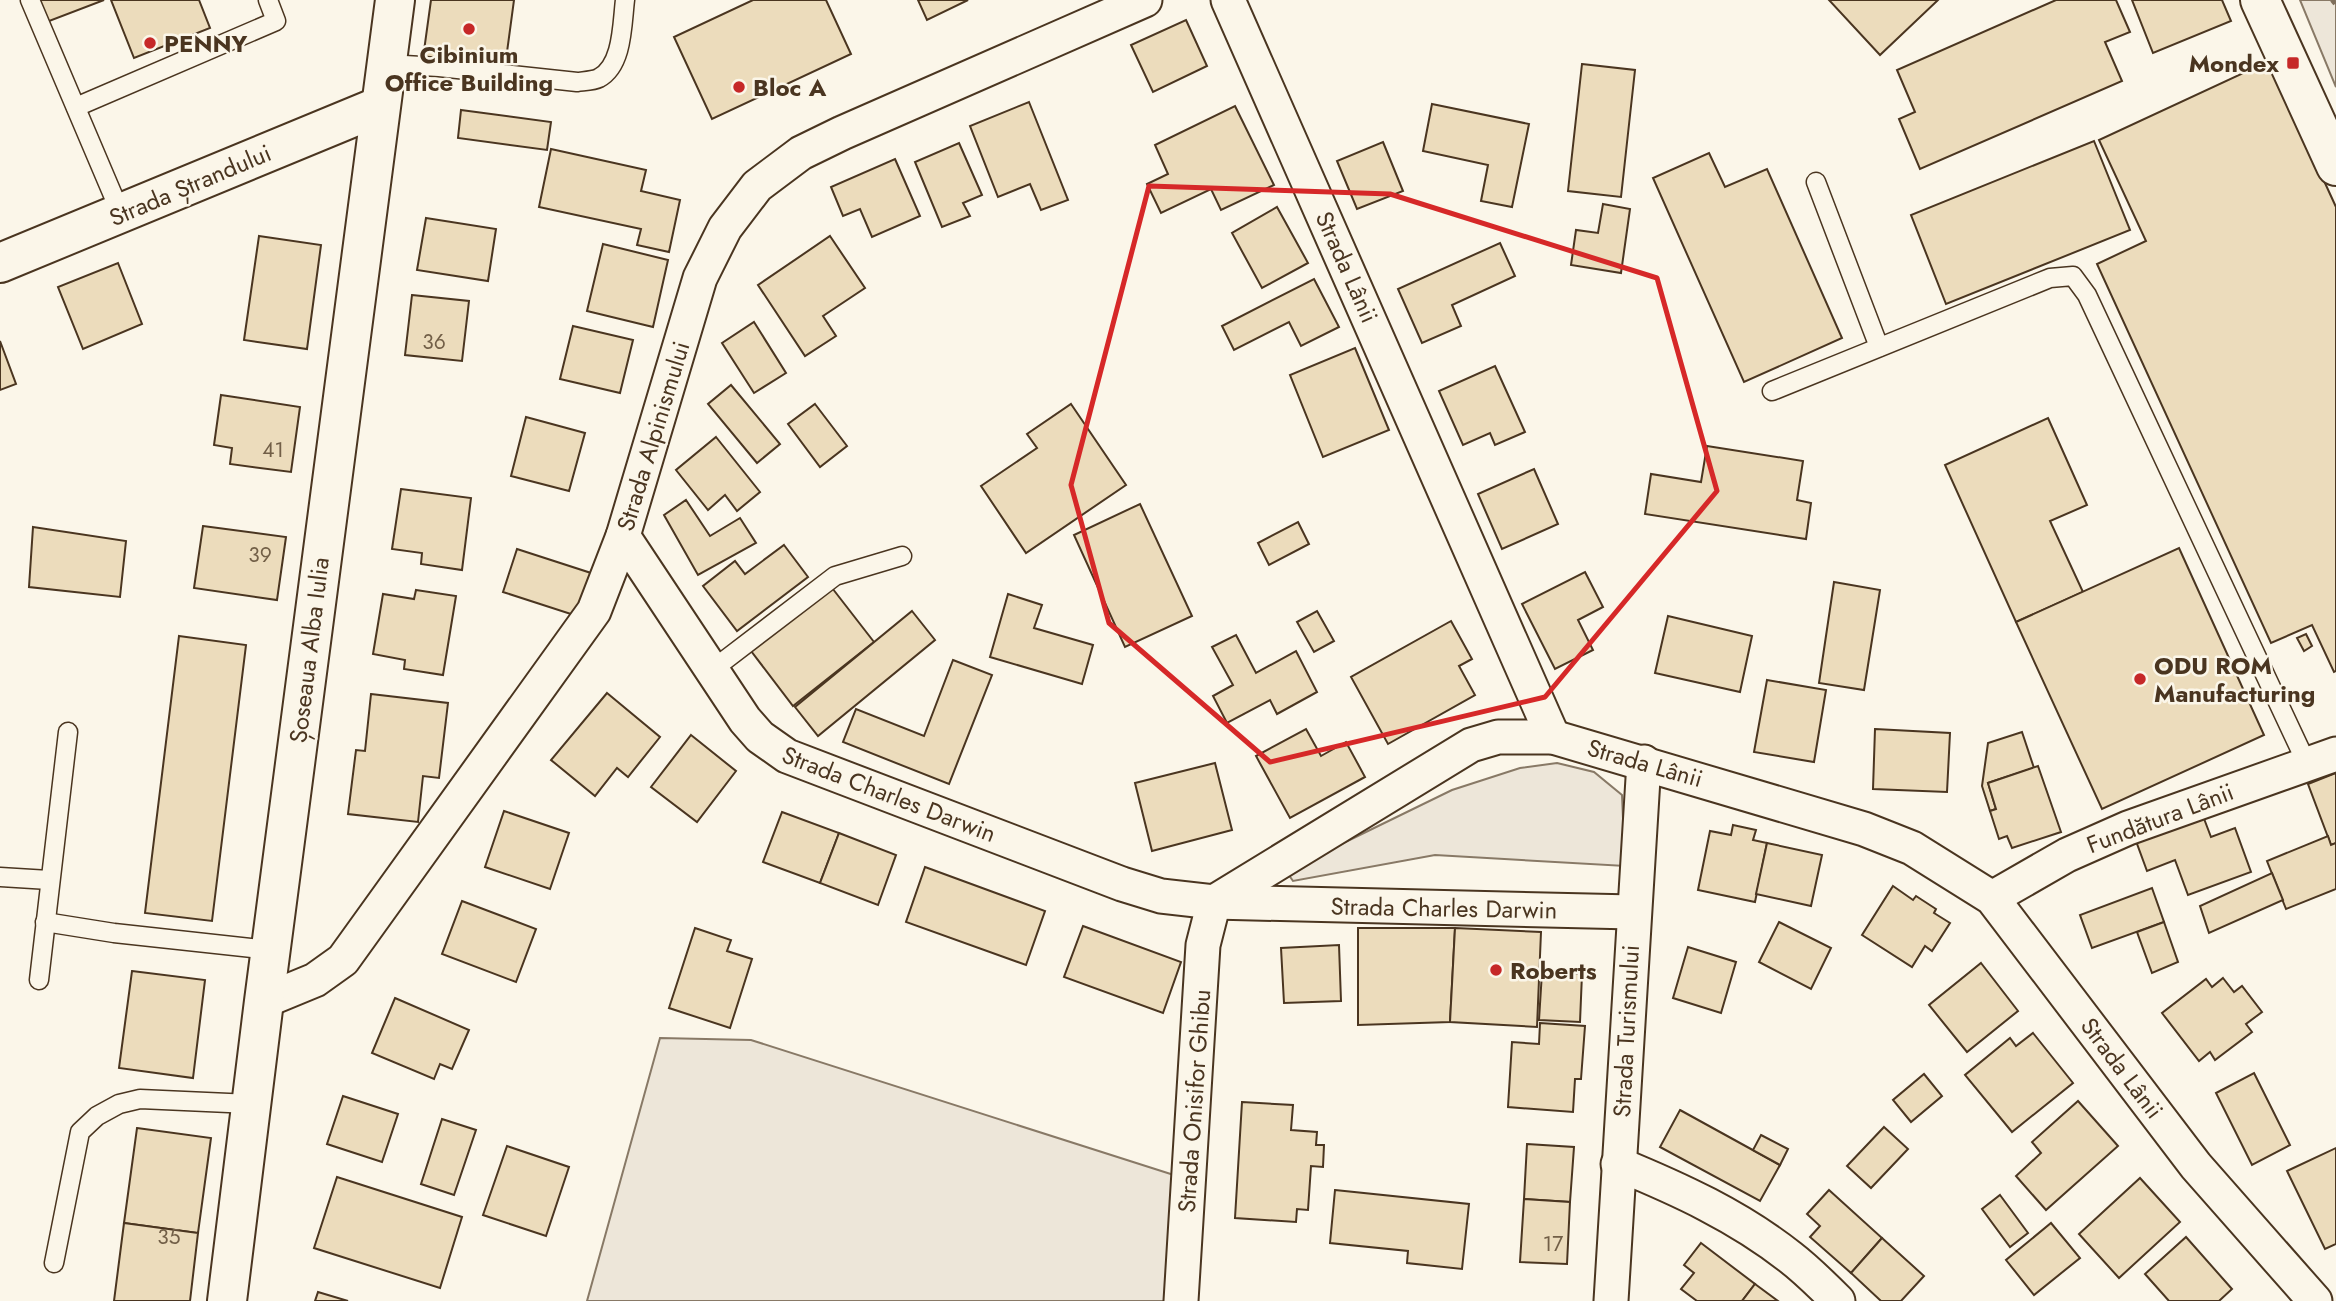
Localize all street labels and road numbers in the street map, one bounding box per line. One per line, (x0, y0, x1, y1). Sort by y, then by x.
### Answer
street label: Strada Ștrandului (104, 135, 276, 235)
street label: Strada Lânii (1307, 206, 1387, 328)
street label: Strada Alpinismului (608, 337, 698, 535)
street label: Șoseaua Alba Iulia (280, 555, 338, 745)
street label: Strada Lânii (1583, 730, 1707, 796)
street label: Strada Charles Darwin (777, 737, 1001, 851)
street label: Fundătura Lânii (2081, 774, 2239, 862)
street label: Strada Charles Darwin (1330, 889, 1558, 927)
street label: Strada Turismului (1604, 944, 1648, 1118)
street label: Strada Onisifor Ghibu (1169, 988, 1219, 1214)
street label: Strada Lânii (2072, 1010, 2172, 1126)

